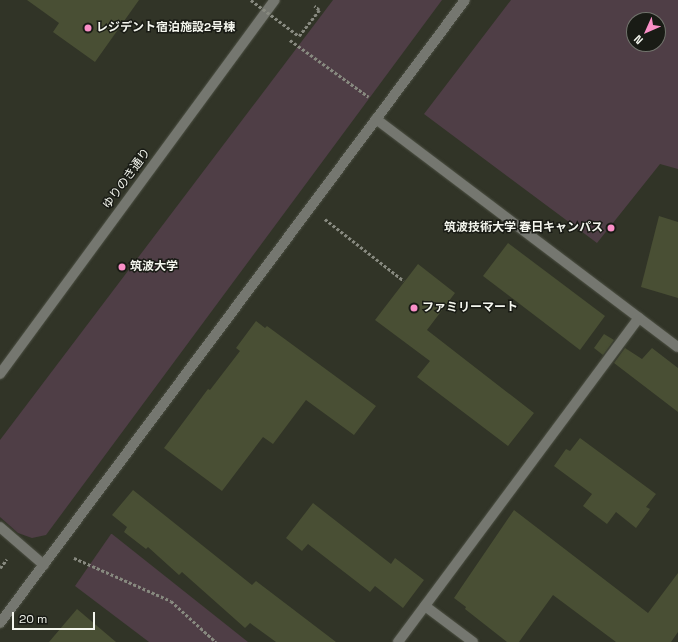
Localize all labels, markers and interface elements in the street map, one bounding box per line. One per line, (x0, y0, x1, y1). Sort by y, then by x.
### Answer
north arrow (626, 12, 666, 52)
place label: レジデント宿泊施設2号棟 (96, 21, 235, 35)
marker: レジデント宿泊施設2号棟 (83, 23, 93, 33)
text: N (631, 32, 646, 47)
street label: ゆりのき通り (100, 146, 154, 212)
place label: 筑波技術大学 春日キャンパス (444, 221, 603, 235)
marker: 筑波技術大学 春日キャンパス (606, 223, 616, 233)
place label: 筑波大学 (130, 260, 178, 274)
marker: 筑波大学 (117, 262, 127, 272)
place label: ファミリーマート (422, 301, 518, 315)
marker: ファミリーマート (409, 303, 419, 313)
scale bar (14, 604, 97, 630)
text: 20 m (19, 611, 47, 627)

